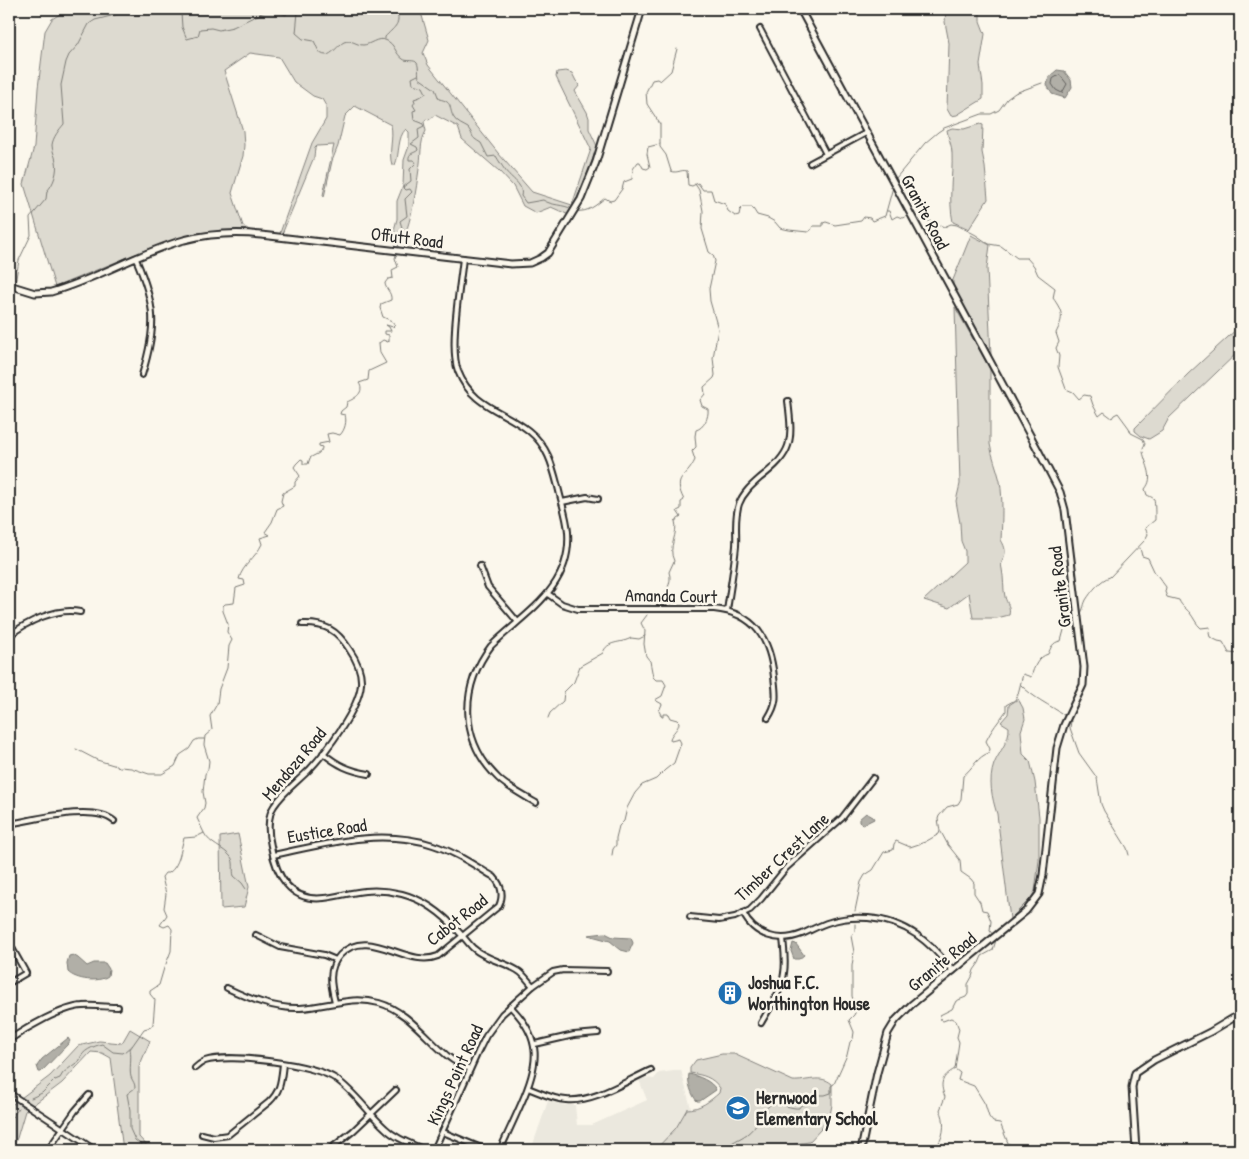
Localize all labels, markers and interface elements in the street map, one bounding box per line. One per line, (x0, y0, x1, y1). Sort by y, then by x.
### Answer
street label: Granite Road (895, 170, 956, 254)
street label: Offutt Road (369, 221, 445, 254)
street label: Granite Road (1042, 545, 1077, 629)
street label: Amanda Court (625, 582, 718, 609)
street label: Mendoza Road (256, 722, 332, 806)
street label: Timber Crest Lane (729, 806, 834, 907)
street label: Eustice Road (285, 812, 368, 849)
street label: Cabot Road (421, 888, 493, 951)
street label: Granite Road (902, 926, 981, 997)
place label: Joshua F.C. Worthington House (748, 970, 871, 1017)
building icon: Joshua F.C. Worthington House (717, 980, 743, 1006)
street label: Kings Point Road (420, 1020, 489, 1129)
place label: Hernwood Elementary School (756, 1085, 879, 1132)
school or university icon: Hernwood Elementary School (725, 1095, 751, 1121)

